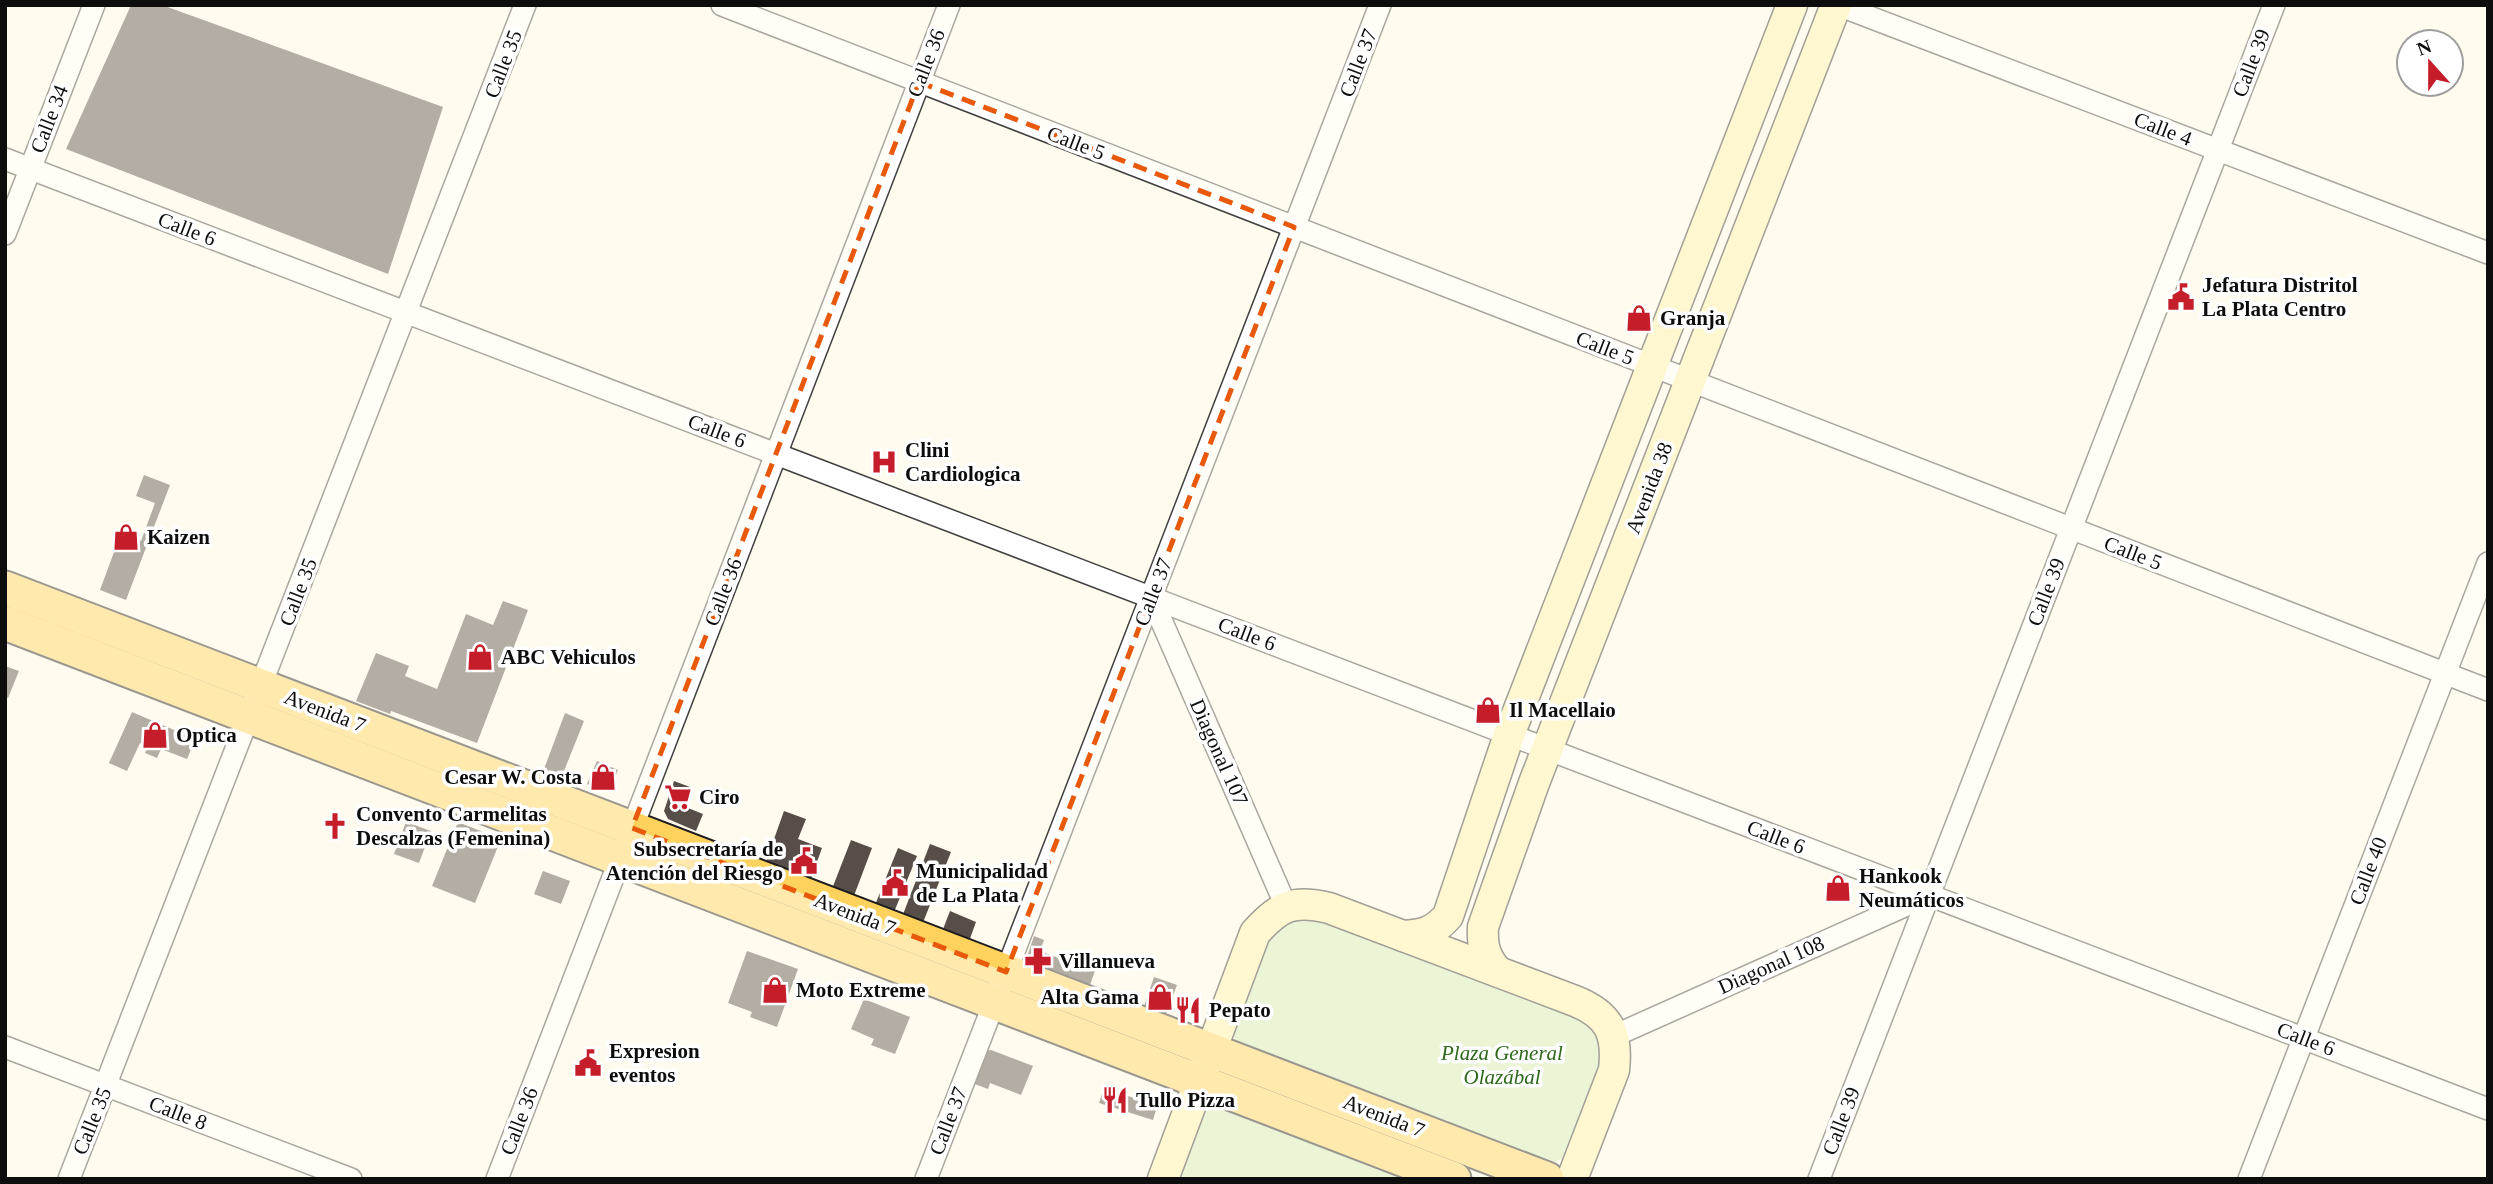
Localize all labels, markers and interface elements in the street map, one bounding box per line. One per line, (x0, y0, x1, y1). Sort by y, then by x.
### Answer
street label: Calle 36 (902, 26, 950, 100)
street label: Calle 37 (1334, 26, 1382, 100)
street label: Calle 39 (2227, 26, 2275, 100)
street label: Calle 35 (479, 27, 527, 101)
north arrow (2395, 28, 2465, 98)
text: N (2414, 35, 2435, 60)
street label: Calle 34 (25, 81, 73, 156)
street label: Calle 4 (2131, 107, 2196, 151)
street label: Calle 5 (1044, 121, 1108, 165)
street label: Calle 6 (155, 207, 219, 251)
place label: Jefatura Distritol La Plata Centro (2202, 273, 2358, 321)
public building icon: Jefatura Distritol La Plata Centro (2166, 282, 2196, 312)
shop icon: Granja (1624, 303, 1654, 333)
place label: Granja (1660, 306, 1726, 330)
street label: Calle 5 (1573, 326, 1637, 370)
street label: Calle 6 (685, 409, 749, 453)
place label: Clini Cardiologica (905, 438, 1021, 486)
street label: Avenida 38 (1621, 439, 1677, 537)
hospital icon: Clini Cardiologica (869, 447, 899, 477)
shop icon: Kaizen (111, 522, 141, 552)
place label: Kaizen (147, 525, 210, 549)
street label: Calle 5 (2101, 531, 2165, 575)
street label: Calle 35 (274, 555, 322, 629)
street label: Calle 36 (699, 555, 747, 629)
street label: Calle 37 (1129, 555, 1177, 629)
street label: Calle 39 (2022, 555, 2070, 629)
street label: Calle 6 (1215, 612, 1279, 656)
shop icon: ABC Vehiculos (465, 642, 495, 672)
place label: ABC Vehiculos (501, 645, 636, 669)
street label: Avenida 7 (281, 685, 369, 737)
street label: Diagonal 107 (1185, 695, 1253, 809)
shop icon: Il Macellaio (1473, 695, 1503, 725)
place label: Il Macellaio (1509, 698, 1616, 722)
shop icon: Optica (140, 720, 170, 750)
place label: Optica (176, 723, 237, 747)
shop icon: Cesar W. Costa (588, 762, 618, 792)
place label: Cesar W. Costa (444, 765, 582, 789)
supermarket icon: Ciro (663, 782, 693, 812)
place label: Ciro (699, 785, 739, 809)
place label: Convento Carmelitas Descalzas (Femenina) (356, 802, 550, 850)
church icon: Convento Carmelitas Descalzas (Femenina) (320, 811, 350, 841)
street label: Calle 6 (1744, 815, 1808, 859)
street label: Calle 40 (2344, 834, 2392, 908)
place label: Subsecretaría de Atención del Riesgo (606, 837, 783, 885)
public building icon: Subsecretaría de Atención del Riesgo (789, 846, 819, 876)
place label: Municipalidad de La Plata (916, 859, 1048, 907)
place label: Hankook Neumáticos (1859, 864, 1964, 912)
public building icon: Municipalidad de La Plata (880, 868, 910, 898)
shop icon: Hankook Neumáticos (1823, 873, 1853, 903)
street label: Avenida 7 (811, 888, 899, 940)
street label: Diagonal 108 (1714, 931, 1828, 999)
pharmacy icon: Villanueva (1023, 946, 1053, 976)
place label: Villanueva (1059, 949, 1156, 973)
shop icon: Moto Extreme (760, 975, 790, 1005)
place label: Moto Extreme (796, 978, 926, 1002)
shop icon: Alta Gama (1145, 982, 1175, 1012)
place label: Alta Gama (1040, 985, 1139, 1009)
restaurant icon: Pepato (1173, 995, 1203, 1025)
place label: Pepato (1209, 998, 1271, 1022)
street label: Calle 6 (2274, 1017, 2338, 1061)
place label: Expresion eventos (609, 1039, 700, 1087)
park label: Plaza General Olazábal (1440, 1041, 1563, 1089)
public building icon: Expresion eventos (573, 1048, 603, 1078)
street label: Calle 35 (68, 1084, 116, 1158)
street label: Calle 36 (495, 1084, 543, 1158)
street label: Calle 37 (924, 1084, 972, 1158)
street label: Calle 39 (1817, 1084, 1865, 1158)
restaurant icon: Tullo Pizza (1100, 1085, 1130, 1115)
place label: Tullo Pizza (1136, 1088, 1235, 1112)
street label: Avenida 7 (1340, 1090, 1428, 1142)
street label: Calle 8 (146, 1091, 210, 1135)

